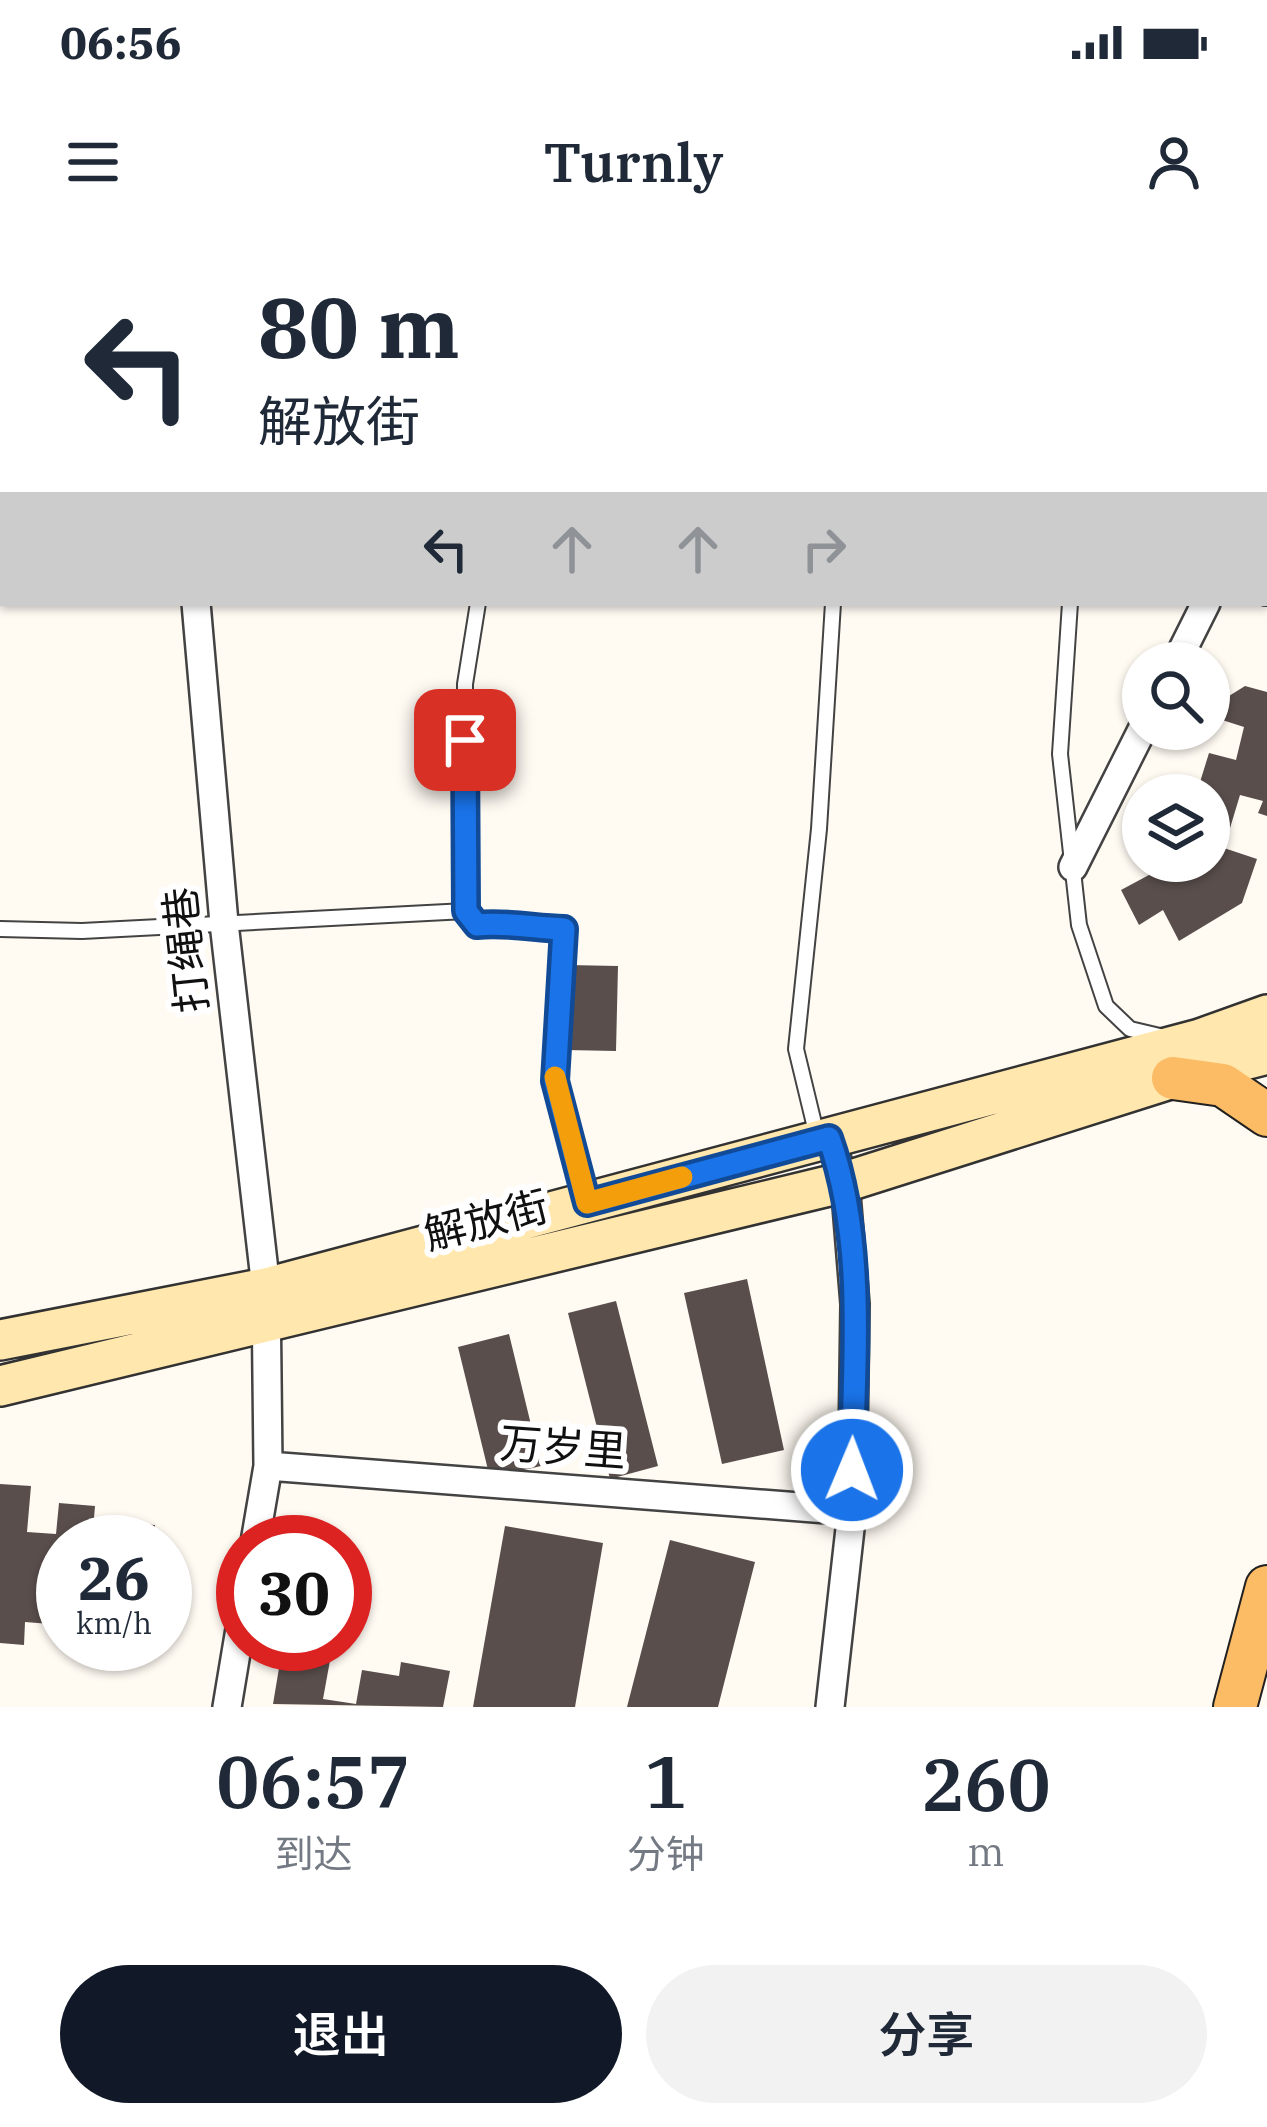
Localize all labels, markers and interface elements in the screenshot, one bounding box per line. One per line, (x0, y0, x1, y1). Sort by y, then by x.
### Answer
text: 06:56 (60, 13, 182, 71)
text: Turnly (544, 127, 723, 197)
icon: menu (60, 129, 126, 195)
icon: person (1141, 129, 1207, 195)
text: 80 m (258, 272, 460, 381)
icon: left (60, 288, 216, 444)
text: 解放街 (258, 386, 420, 456)
icon: left (413, 516, 479, 582)
icon: ahead (539, 516, 605, 582)
icon: ahead (665, 516, 731, 582)
icon: right (791, 516, 857, 582)
map controls (1122, 642, 1230, 882)
button: search (1122, 642, 1230, 750)
pin (414, 689, 516, 791)
icon: arrive (432, 707, 498, 773)
button: layers (1122, 774, 1230, 882)
street label: 打绳巷 (152, 885, 219, 1016)
street label: 解放街 (418, 1178, 554, 1261)
position arrow (789, 1407, 915, 1533)
street label: 万岁里 (498, 1415, 628, 1478)
speed limit sign: 30 (216, 1515, 372, 1671)
text: 26 (78, 1538, 150, 1617)
text: km/h (76, 1603, 152, 1642)
text: 06:57 (216, 1734, 411, 1828)
text: 1 (644, 1734, 687, 1828)
text: 260 (921, 1737, 1051, 1831)
text: m (967, 1826, 1004, 1877)
text: 到达 (274, 1828, 352, 1879)
text: 分钟 (627, 1828, 705, 1879)
button: 退出 (60, 1965, 622, 2103)
button: 分享 (646, 1965, 1207, 2103)

